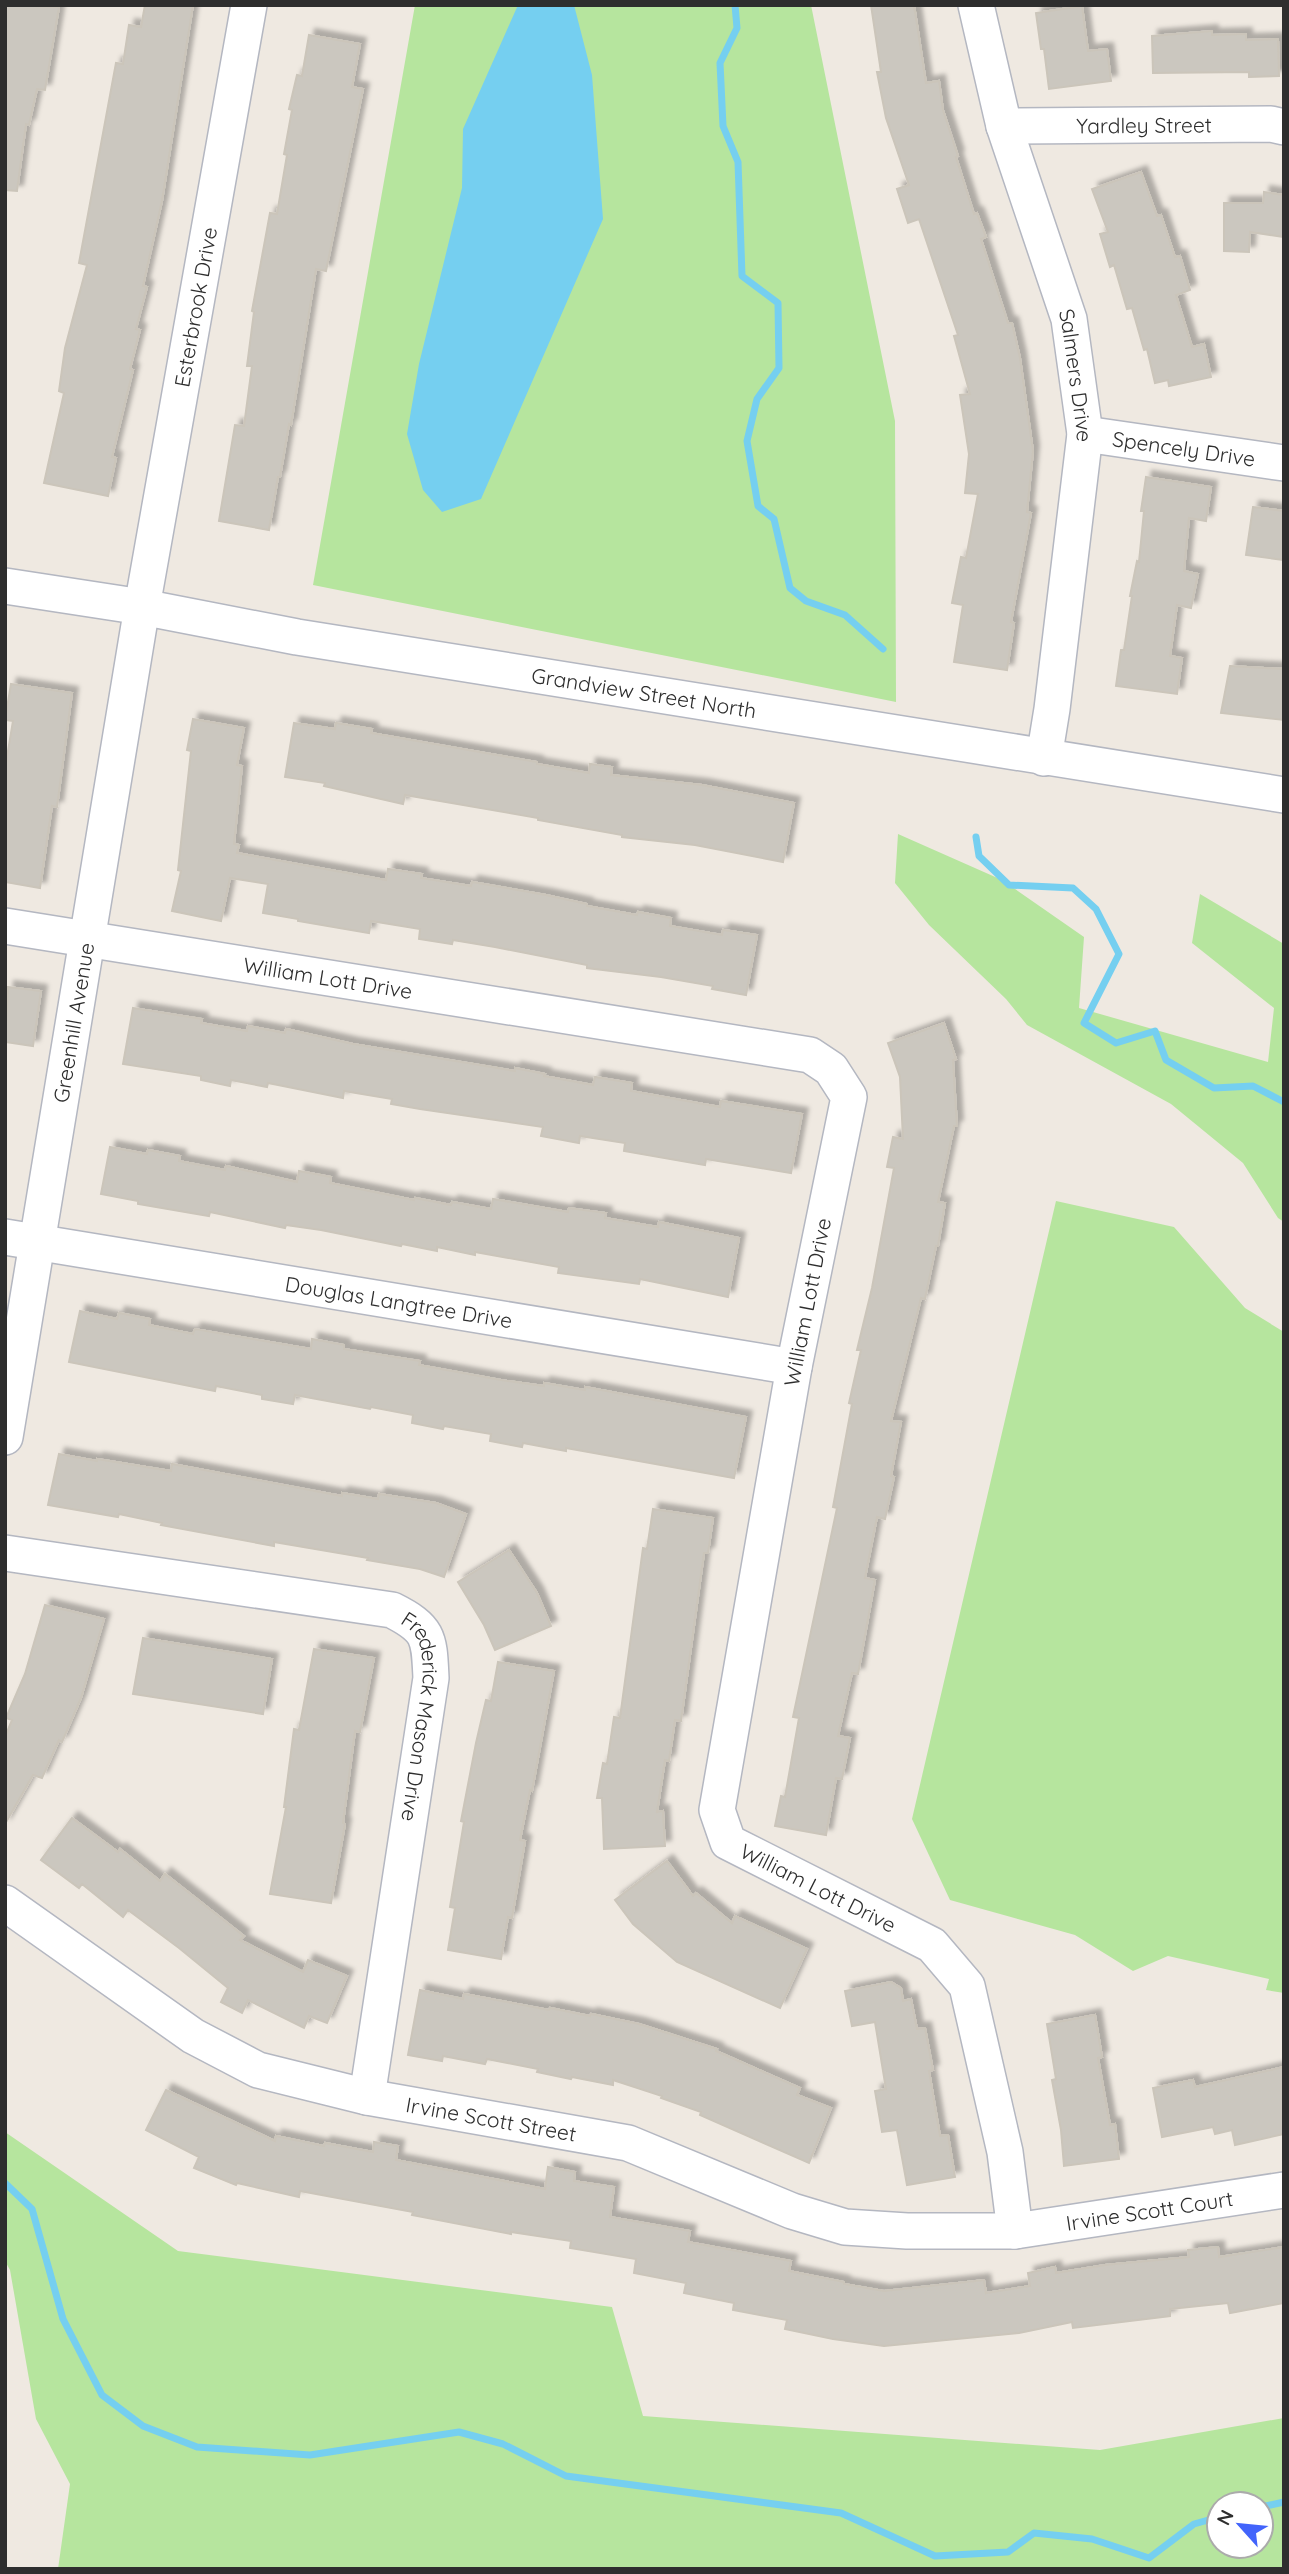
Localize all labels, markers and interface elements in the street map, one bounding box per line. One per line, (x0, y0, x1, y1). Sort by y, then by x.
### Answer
street label: Yardley Street (1076, 111, 1212, 138)
street label: Esterbrook Drive (168, 225, 222, 389)
street label: Salmers Drive (1053, 305, 1098, 444)
street label: Spencely Drive (1111, 425, 1257, 472)
street label: Grandview Street North (530, 662, 758, 723)
street label: Greenhill Avenue (47, 941, 99, 1105)
street label: William Lott Drive (241, 951, 414, 1004)
street label: William Lott Drive (778, 1216, 836, 1388)
street label: Douglas Langtree Drive (283, 1270, 514, 1333)
street label: Frederick Mason Drive (396, 1605, 444, 1823)
street label: William Lott Drive (736, 1837, 901, 1938)
street label: Irvine Scott Street (404, 2091, 578, 2147)
street label: Irvine Scott Court (1064, 2185, 1235, 2236)
north arrow (1205, 2490, 1275, 2560)
text: N (1211, 2506, 1239, 2529)

